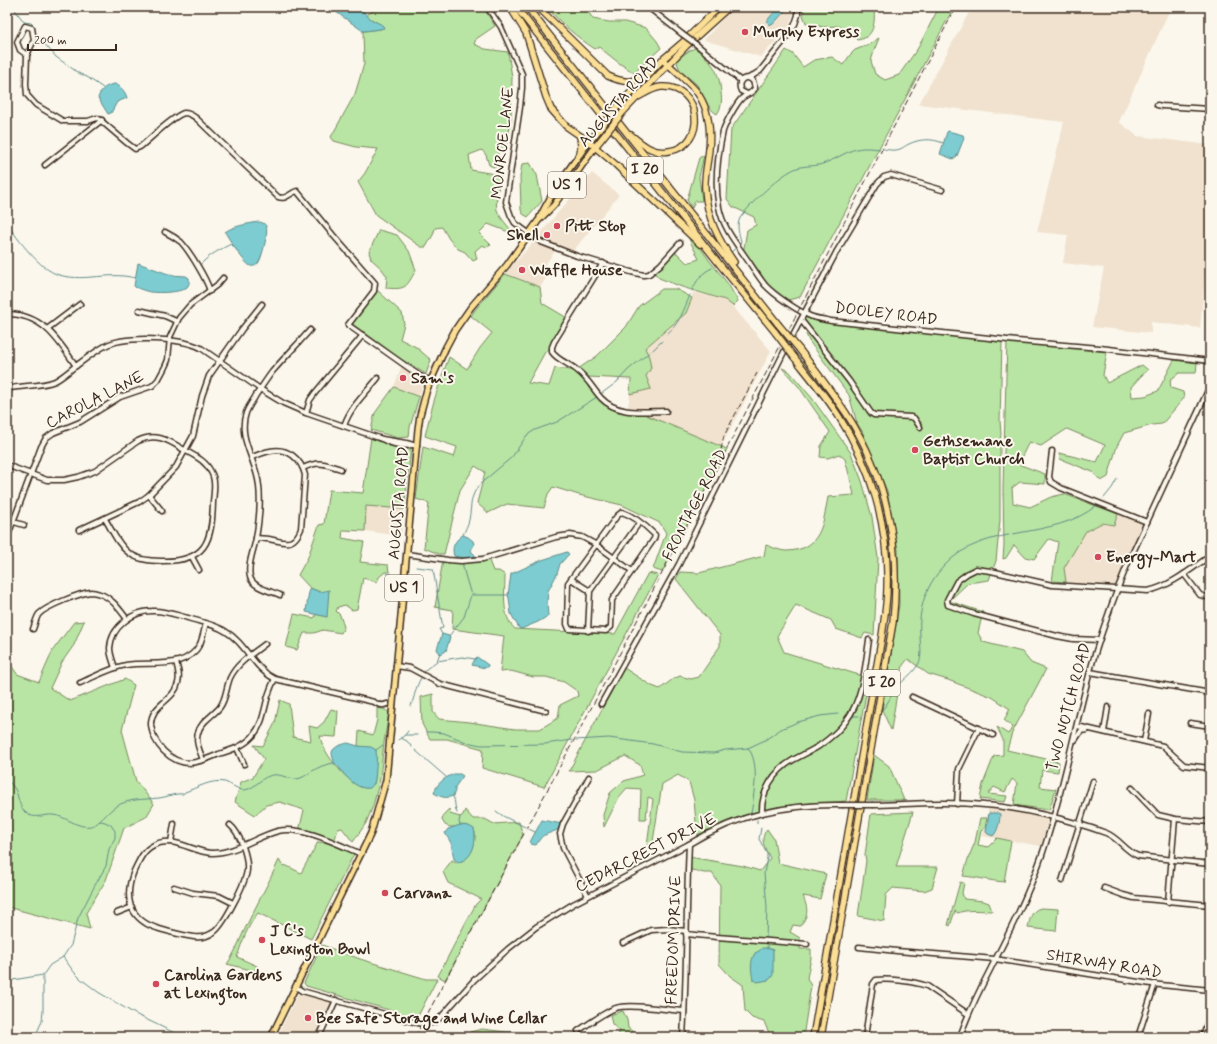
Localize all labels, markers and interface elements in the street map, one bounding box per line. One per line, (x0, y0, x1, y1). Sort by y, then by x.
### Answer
place label: Murphy Express (753, 22, 860, 43)
scale bar (28, 26, 116, 52)
marker: Murphy Express (740, 27, 750, 37)
text: 200 m (34, 33, 67, 49)
street label: AUGUSTA ROAD (574, 52, 664, 152)
street label: MONROE LANE (487, 86, 519, 200)
road number: I 20 (627, 157, 663, 183)
road number: US 1 (548, 172, 586, 198)
place label: Pitt Stop (565, 216, 627, 237)
marker: Pitt Stop (552, 221, 562, 231)
place label: Shell (507, 225, 539, 246)
marker: Shell (542, 230, 552, 240)
place label: Waffle House (529, 260, 623, 281)
marker: Waffle House (517, 265, 527, 275)
street label: DOOLEY ROAD (833, 297, 939, 331)
street label: CAROLA LANE (42, 366, 148, 434)
place label: Sam's (411, 368, 455, 389)
marker: Sam's (398, 373, 408, 383)
place label: Gethsemane Baptist Church (923, 431, 1025, 470)
street label: FRONTAGE ROAD (658, 445, 732, 565)
marker: Gethsemane Baptist Church (910, 445, 920, 455)
street label: AUGUSTA ROAD (384, 446, 414, 560)
place label: Energy-Mart (1106, 547, 1197, 570)
marker: Energy-Mart (1093, 552, 1103, 562)
road number: US 1 (385, 575, 423, 601)
street label: TWO NOTCH ROAD (1042, 640, 1096, 774)
road number: I 20 (864, 670, 900, 696)
street label: CEDARCREST DRIVE (572, 808, 720, 898)
street label: FREEDOM DRIVE (661, 875, 687, 1005)
place label: Carvana (393, 883, 452, 904)
marker: Carvana (380, 888, 390, 898)
place label: J C's Lexington Bowl (270, 921, 371, 962)
marker: J C's Lexington Bowl (257, 935, 267, 945)
street label: SHIRWAY ROAD (1045, 945, 1163, 983)
place label: Carolina Gardens at Lexington (164, 965, 283, 1006)
marker: Carolina Gardens at Lexington (151, 979, 161, 989)
place label: Bee Safe Storage and Wine Cellar (316, 1008, 547, 1031)
marker: Bee Safe Storage and Wine Cellar (303, 1013, 313, 1023)

